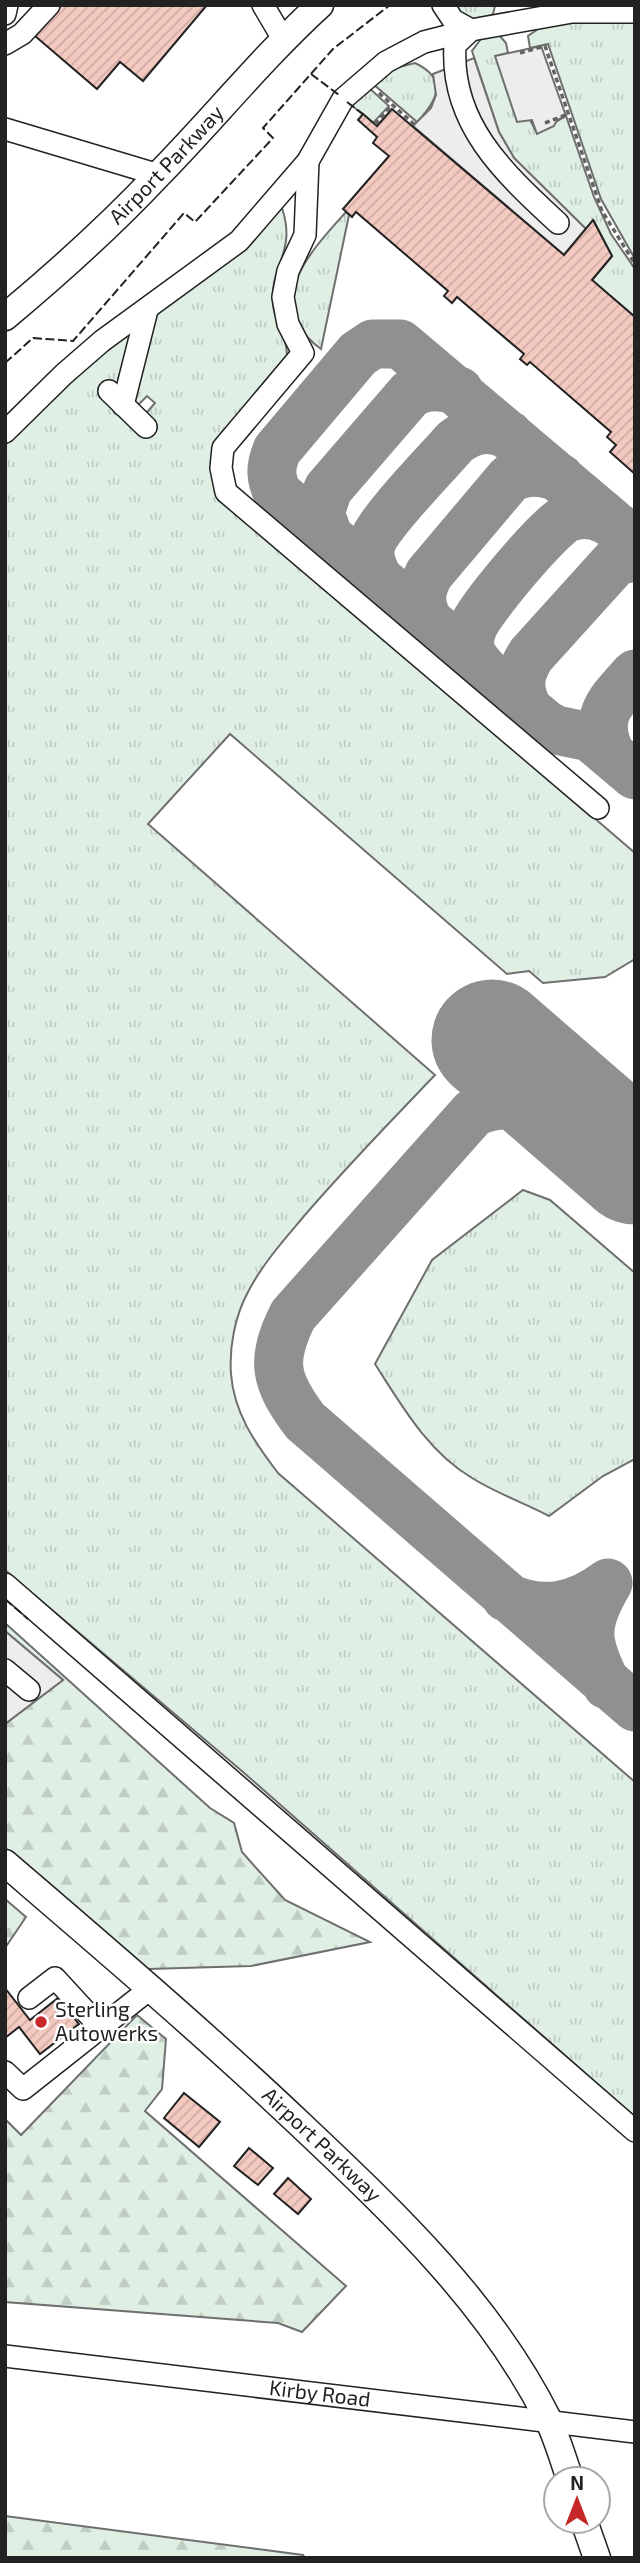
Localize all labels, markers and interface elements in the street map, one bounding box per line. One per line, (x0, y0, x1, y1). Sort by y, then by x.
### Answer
street label: Airport Parkway (103, 99, 228, 229)
place label: Sterling Autowerks (55, 1996, 158, 2045)
marker: Sterling Autowerks (33, 2014, 49, 2030)
street label: Airport Parkway (258, 2081, 387, 2206)
street label: Kirby Road (268, 2374, 372, 2411)
north arrow (542, 2465, 612, 2535)
text: N (570, 2471, 584, 2494)

